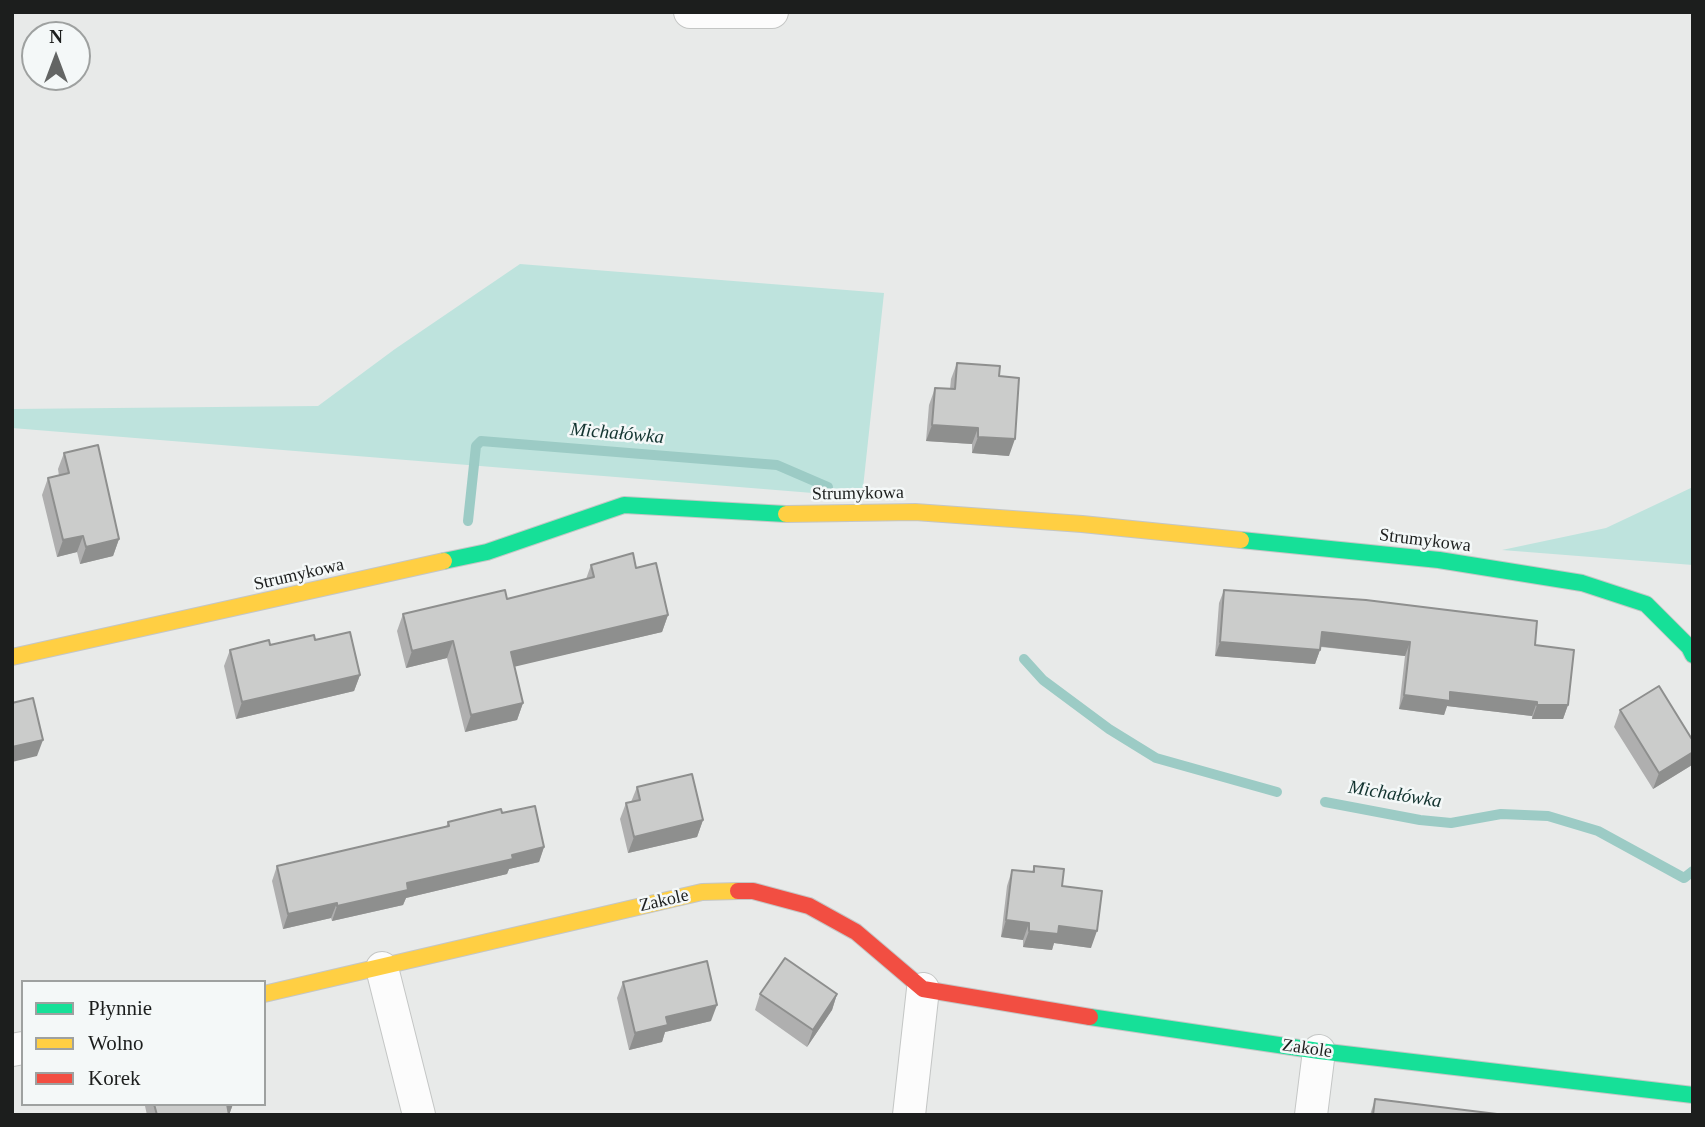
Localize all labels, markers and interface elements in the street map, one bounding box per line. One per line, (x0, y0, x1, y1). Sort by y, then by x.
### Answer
north arrow (21, 21, 91, 91)
text: N (49, 26, 63, 47)
water label: Michałówka (569, 419, 665, 449)
street label: Strumykowa (812, 482, 904, 506)
street label: Strumykowa (1378, 525, 1472, 557)
street label: Strumykowa (252, 554, 346, 596)
water label: Michałówka (1347, 776, 1443, 814)
street label: Zakole (637, 885, 691, 917)
legend (21, 980, 266, 1106)
text: Płynnie (88, 996, 152, 1020)
text: Wolno (88, 1031, 143, 1055)
street label: Zakole (1281, 1035, 1333, 1063)
text: Korek (88, 1066, 140, 1090)

